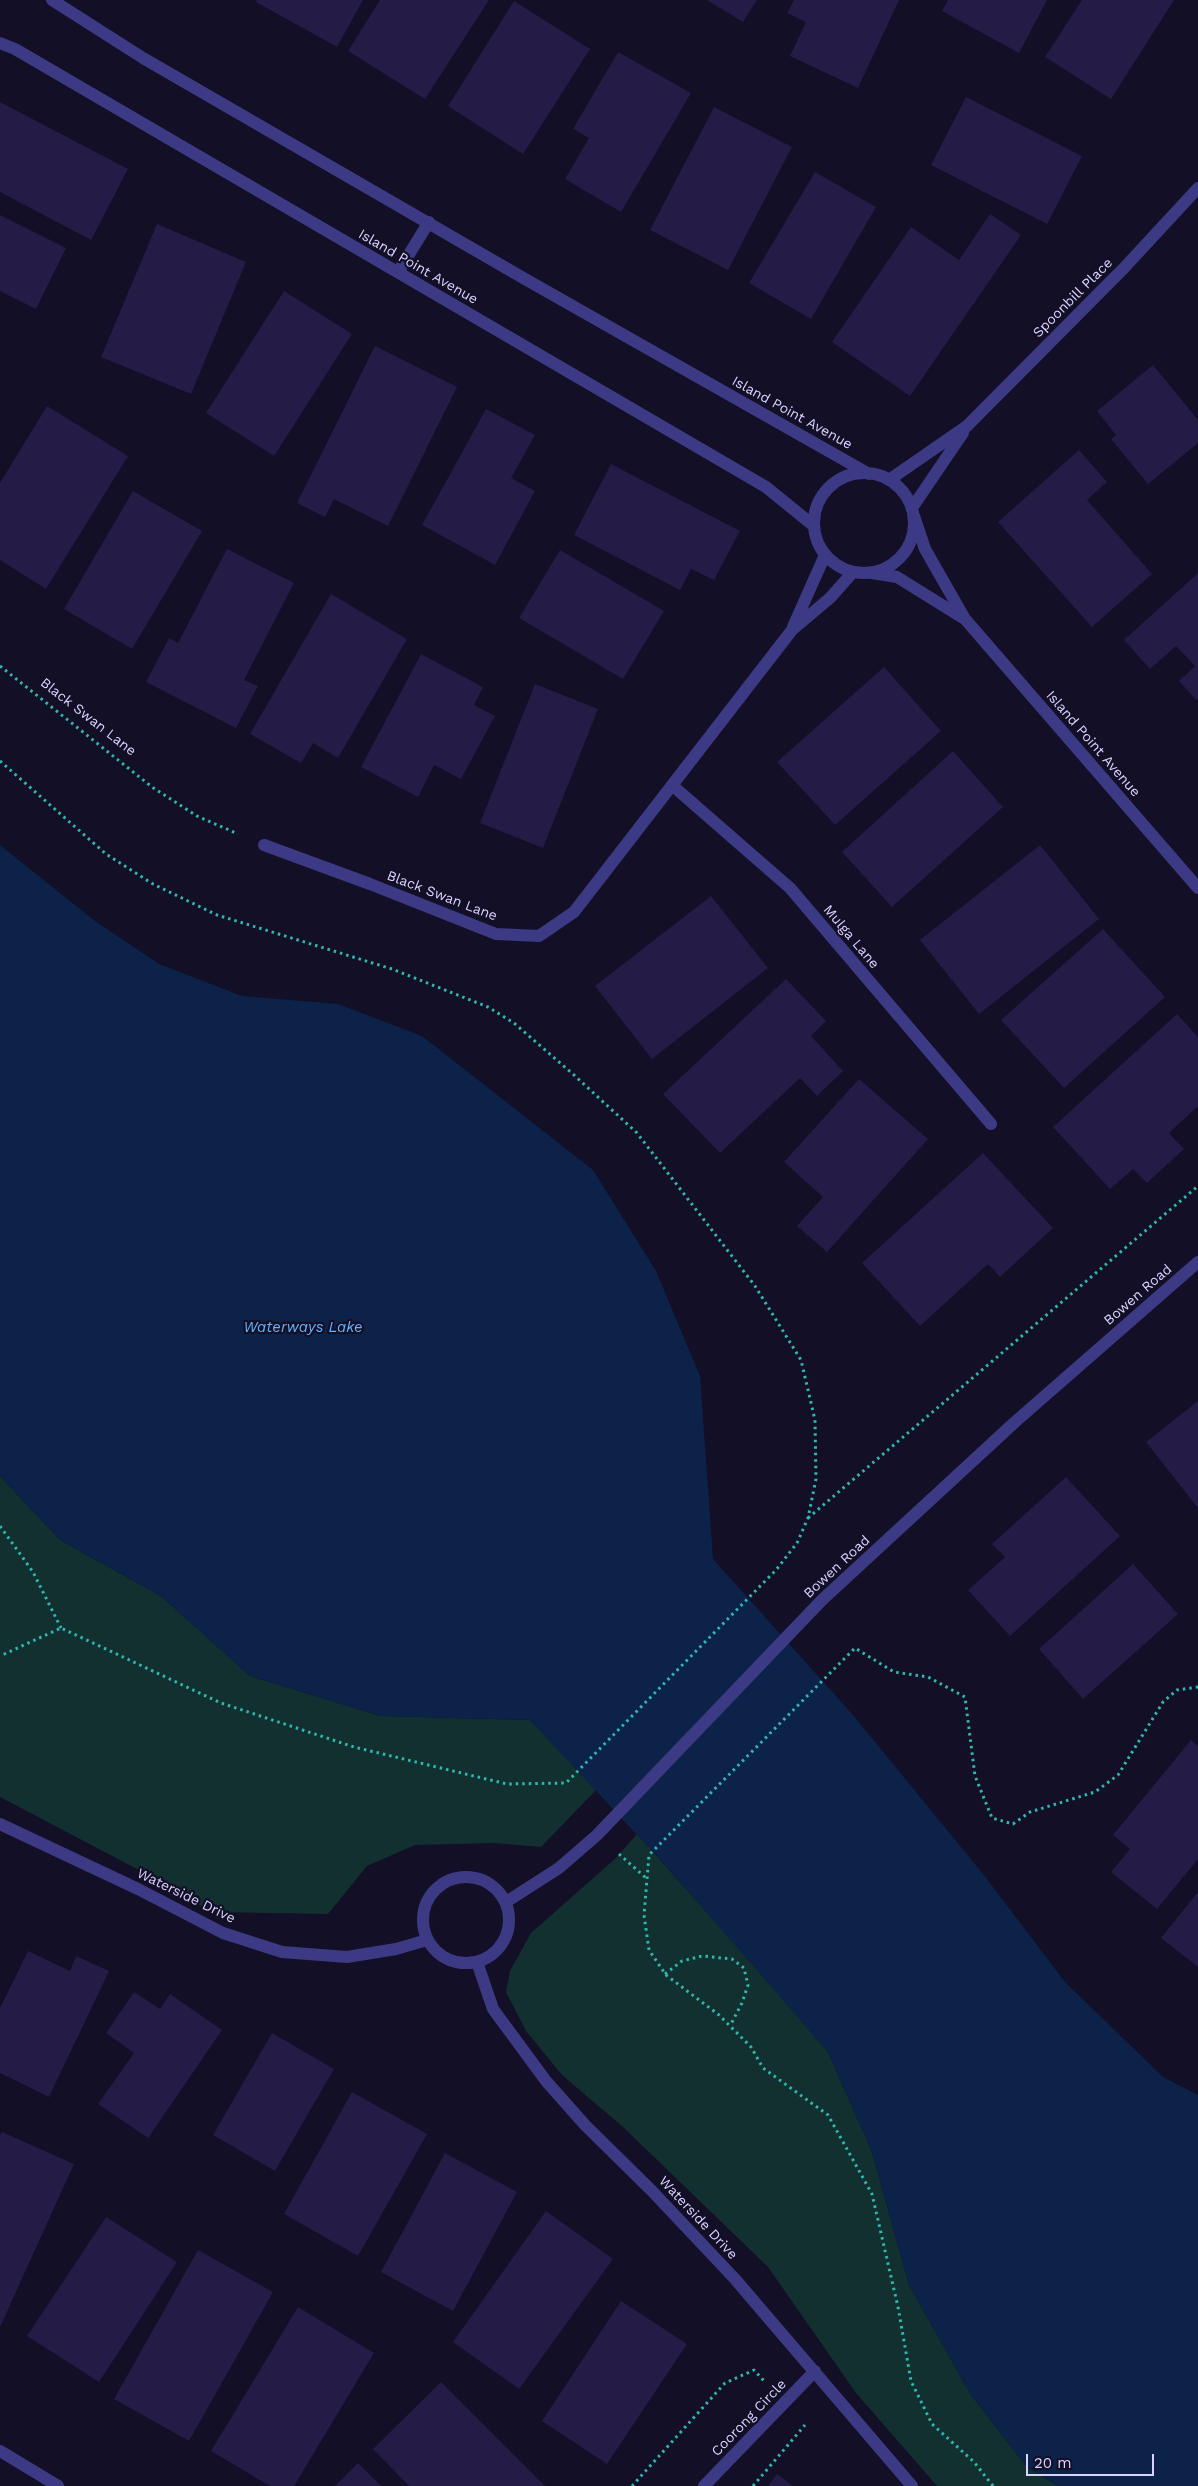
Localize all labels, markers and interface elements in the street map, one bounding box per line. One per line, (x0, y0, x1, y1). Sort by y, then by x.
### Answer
street label: Island Point Avenue (355, 226, 481, 308)
street label: Spoonbill Place (1030, 255, 1116, 341)
street label: Island Point Avenue (729, 373, 855, 453)
street label: Black Swan Lane (37, 674, 139, 760)
street label: Island Point Avenue (1042, 688, 1144, 800)
street label: Black Swan Lane (384, 867, 500, 925)
street label: Mulga Lane (820, 902, 882, 972)
street label: Bowen Road (1101, 1261, 1175, 1329)
water label: Waterways Lake (243, 1319, 363, 1337)
street label: Bowen Road (800, 1532, 874, 1602)
street label: Waterside Drive (134, 1865, 238, 1927)
street label: Waterside Drive (655, 2173, 741, 2263)
street label: Coorong Circle (708, 2376, 790, 2460)
scale bar (1028, 2444, 1156, 2476)
text: 20 m (1034, 2454, 1072, 2472)

